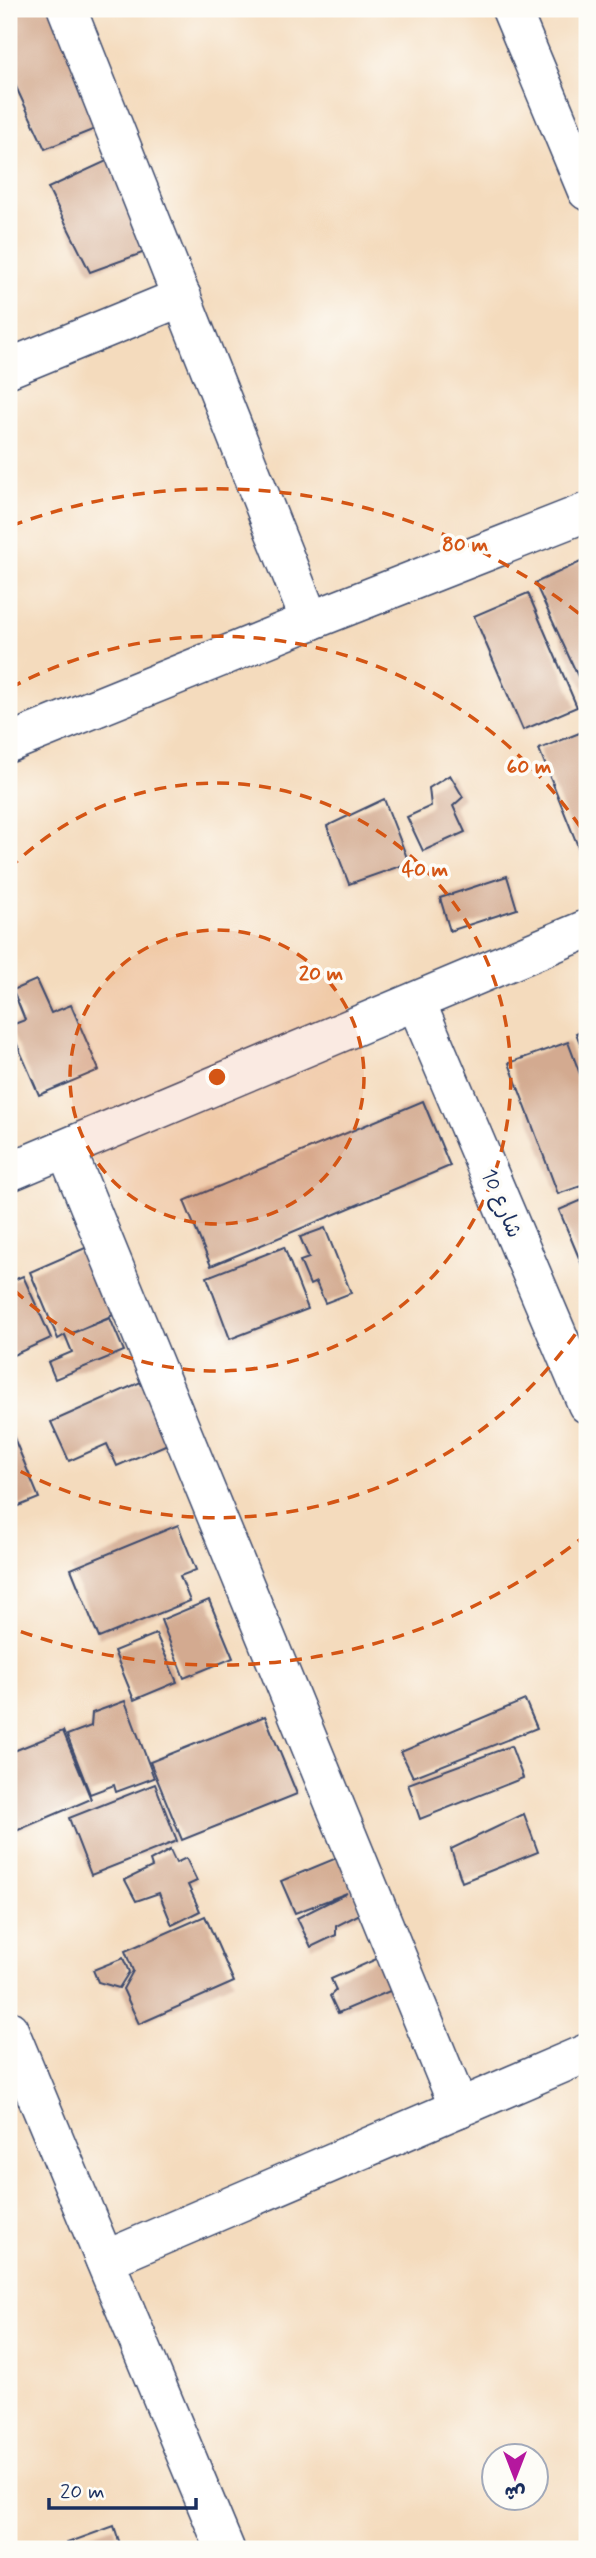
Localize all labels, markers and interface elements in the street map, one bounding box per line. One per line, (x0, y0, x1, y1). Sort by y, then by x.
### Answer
text: 80 m (442, 531, 488, 559)
text: 60 m (506, 753, 552, 781)
text: 40 m (402, 856, 449, 884)
text: 20 m (299, 960, 344, 988)
centre of rings (205, 1065, 229, 1089)
street label: شارع 10 (474, 1165, 528, 1242)
north arrow (480, 2442, 550, 2512)
scale bar (49, 2467, 196, 2511)
text: 20 m (60, 2478, 105, 2506)
text: ش (504, 2480, 525, 2505)

